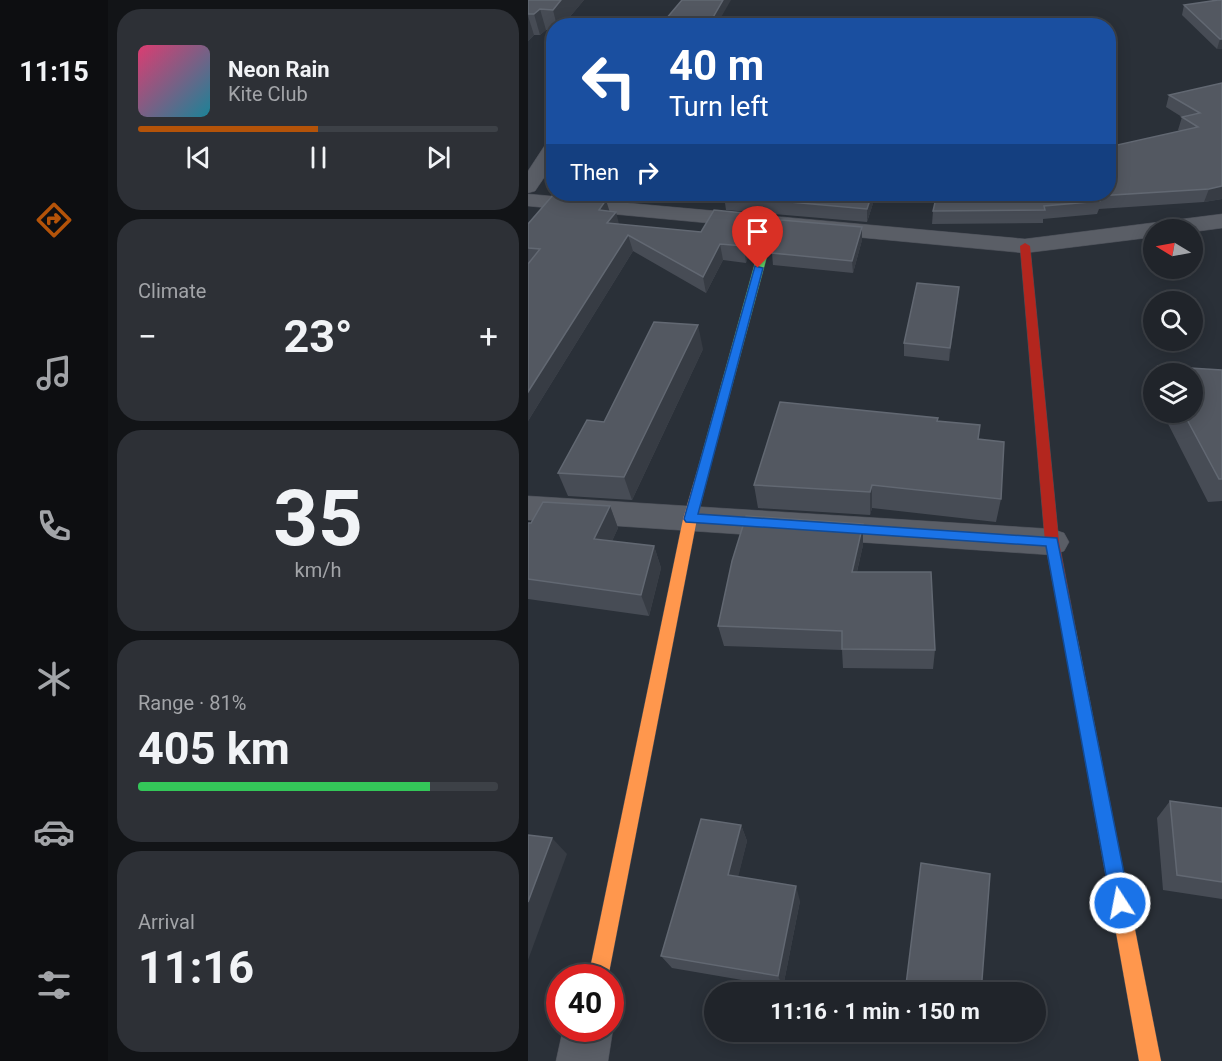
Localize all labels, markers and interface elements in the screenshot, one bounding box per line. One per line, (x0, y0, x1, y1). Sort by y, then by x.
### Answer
text: 40 m (669, 41, 764, 90)
icon: left (570, 42, 648, 120)
text: 11:15 (19, 56, 89, 88)
text: Neon Rain (228, 57, 330, 82)
text: Kite Club (228, 82, 308, 106)
text: Turn left (669, 91, 769, 123)
icon: previous (182, 141, 215, 174)
icon: pause (302, 141, 335, 174)
icon: next (422, 141, 455, 174)
icon: right (631, 156, 664, 189)
text: Then (570, 160, 619, 185)
icon: directions (33, 199, 75, 241)
pin (732, 206, 783, 268)
icon: arrive (741, 215, 774, 248)
north arrow (1143, 219, 1203, 279)
map controls (1143, 219, 1203, 423)
text: Climate (138, 279, 206, 303)
button: search (1143, 291, 1203, 351)
text: 23° (283, 310, 353, 363)
text: − (138, 317, 157, 356)
text: + (479, 317, 498, 356)
icon: music (33, 352, 75, 394)
button: layers (1143, 363, 1203, 423)
text: 35 (273, 473, 363, 564)
icon: phone (33, 505, 75, 547)
text: km/h (295, 558, 341, 582)
icon: climate (33, 658, 75, 700)
text: Range · 81% (138, 691, 246, 715)
text: 405 km (138, 722, 290, 775)
icon: car (33, 811, 75, 853)
position arrow (1088, 871, 1152, 935)
text: Arrival (138, 910, 195, 934)
text: 11:16 (138, 941, 254, 994)
icon: filters (33, 964, 75, 1006)
speed limit sign: 40 (546, 964, 624, 1042)
text: 11:16 · 1 min · 150 m (770, 999, 980, 1024)

